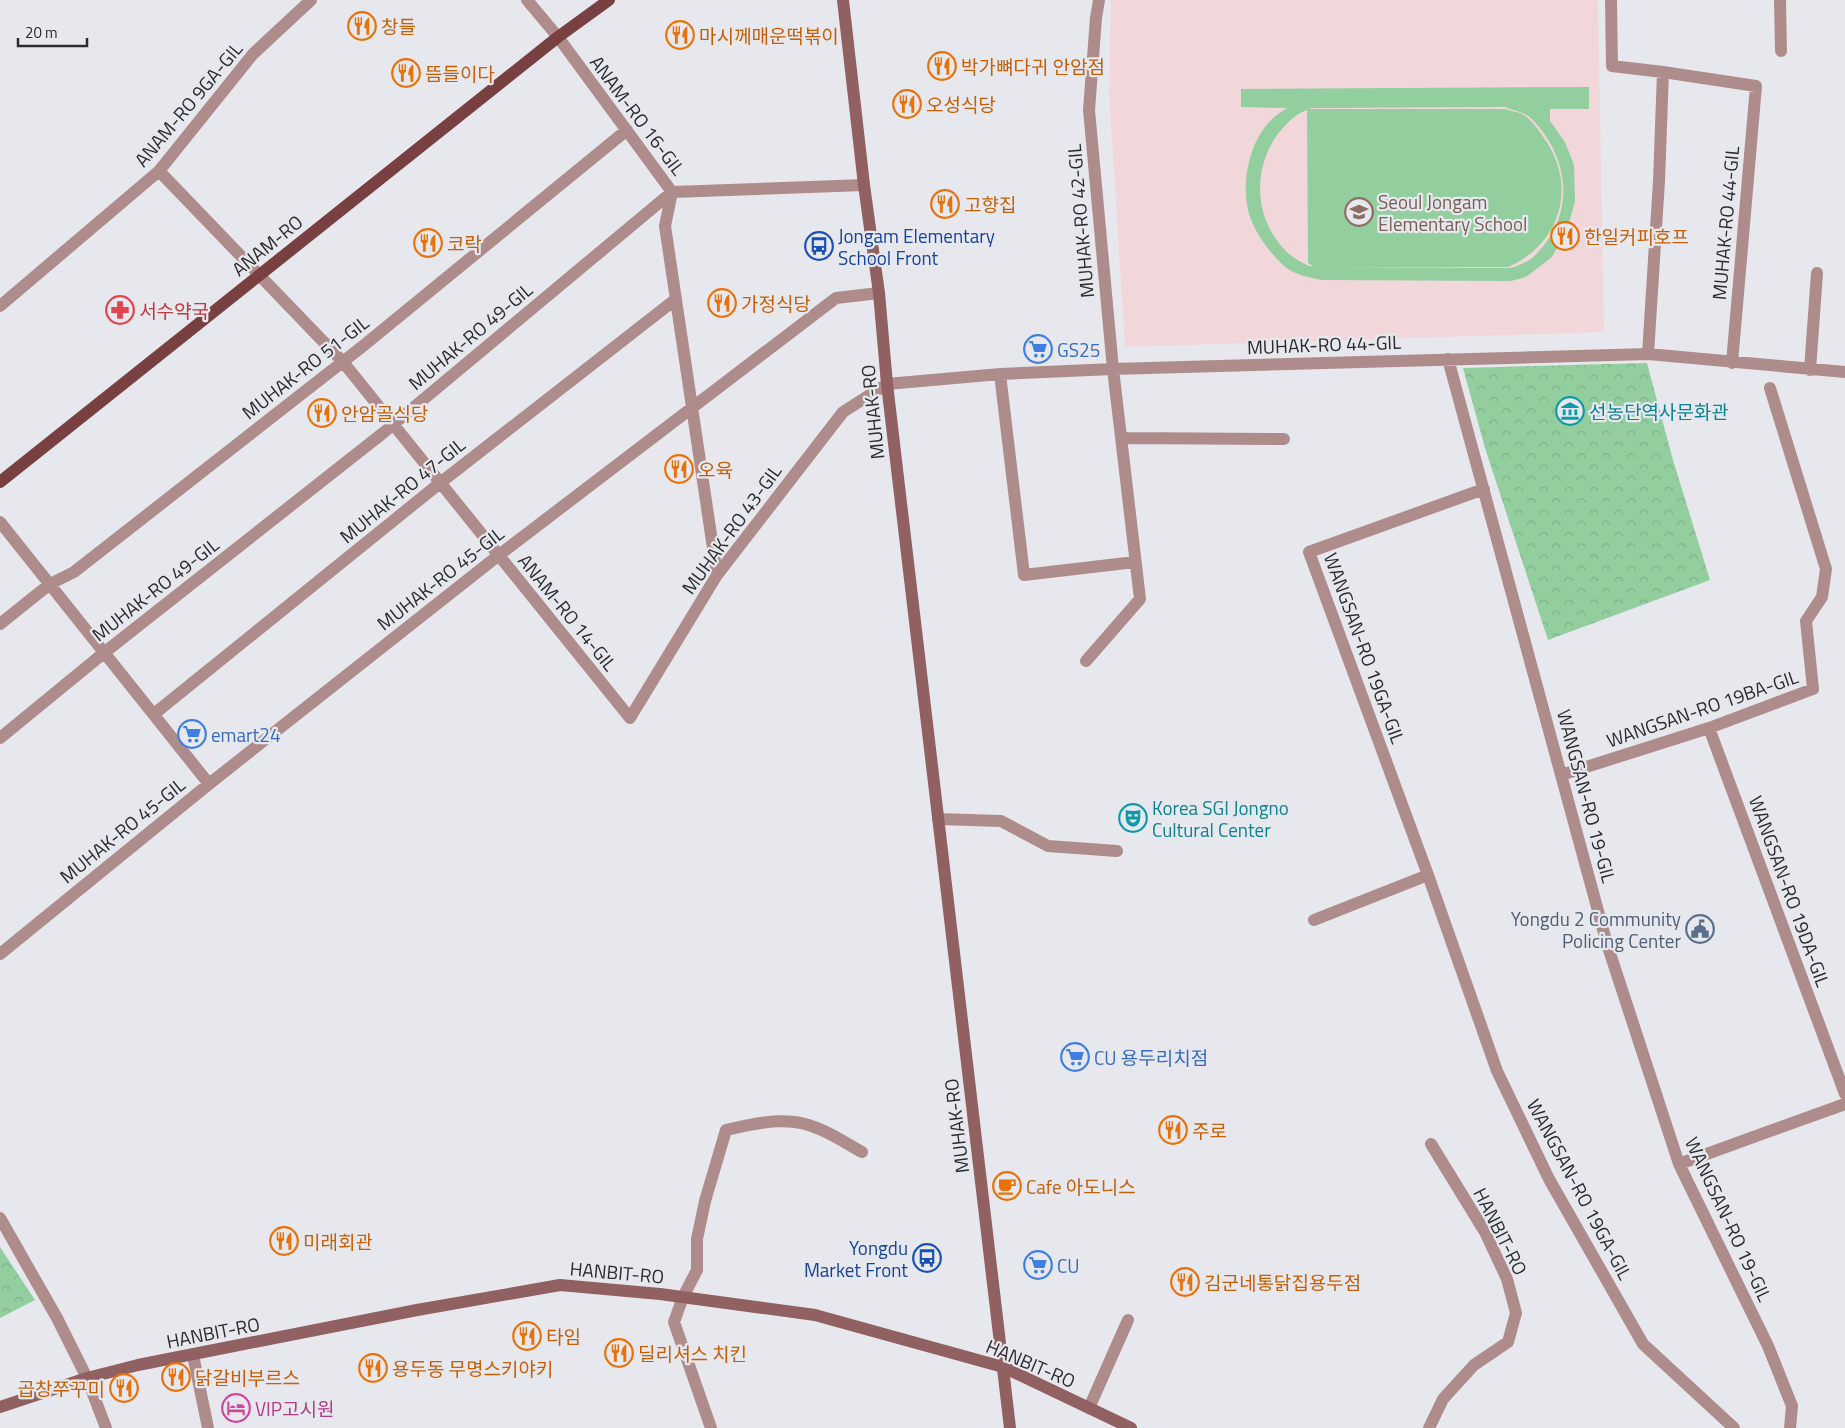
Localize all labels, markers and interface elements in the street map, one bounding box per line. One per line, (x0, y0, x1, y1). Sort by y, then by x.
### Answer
restaurant icon: 창들 (347, 11, 377, 41)
place label: 창들 (381, 12, 416, 41)
scale bar (18, 15, 86, 47)
restaurant icon: 마시께매운떡볶이 (665, 20, 695, 50)
text: 20 m (25, 21, 58, 44)
place label: 마시께매운떡볶이 (699, 21, 839, 50)
street label: ANAM-RO 9GA-GIL (127, 35, 249, 173)
street label: ANAM-RO 16-GIL (583, 49, 693, 181)
restaurant icon: 박가뼈다귀 안암점 (927, 51, 957, 81)
place label: 박가뼈다귀 안암점 (961, 52, 1105, 81)
restaurant icon: 뜸들이다 (391, 58, 421, 88)
place label: 뜸들이다 (425, 59, 495, 88)
restaurant icon: 오성식당 (892, 89, 922, 119)
place label: 오성식당 (926, 90, 996, 119)
street label: MUHAK-RO 42-GIL (1059, 143, 1101, 299)
street label: MUHAK-RO 44-GIL (1704, 145, 1746, 301)
place label: Seoul Jongam Elementary School (1378, 187, 1527, 238)
restaurant icon: 고향집 (930, 189, 960, 219)
place label: 고향집 (964, 190, 1016, 219)
school or university icon: Seoul Jongam Elementary School (1344, 197, 1374, 227)
street label: ANAM-RO (225, 207, 309, 283)
place label: Jongam Elementary School Front (838, 221, 995, 272)
restaurant icon: 한일커피호프 (1550, 221, 1580, 251)
place label: 한일커피호프 (1584, 222, 1689, 251)
restaurant icon: 코락 (413, 228, 443, 258)
place label: 코락 (447, 229, 482, 258)
bus stop icon: Jongam Elementary School Front (804, 231, 834, 261)
street label: MUHAK-RO 49-GIL (402, 275, 538, 397)
restaurant icon: 가정식당 (707, 288, 737, 318)
place label: 가정식당 (741, 289, 811, 318)
pharmacy icon: 서수약국 (105, 295, 135, 325)
place label: 서수약국 (139, 296, 209, 325)
street label: MUHAK-RO 51-GIL (235, 308, 375, 426)
street label: MUHAK-RO 44-GIL (1246, 327, 1402, 361)
supermarket icon: GS25 (1023, 334, 1053, 364)
place label: GS25 (1057, 335, 1100, 364)
street label: MUHAK-RO (853, 363, 891, 461)
museum icon: 선농단역사문화관 (1555, 396, 1585, 426)
place label: 선농단역사문화관 (1589, 397, 1729, 426)
restaurant icon: 안암골식당 (307, 398, 337, 428)
place label: 안암골식당 (341, 399, 428, 428)
street label: MUHAK-RO 47-GIL (333, 430, 471, 550)
restaurant icon: 오육 (664, 454, 694, 484)
place label: 오육 (698, 455, 733, 484)
street label: MUHAK-RO 43-GIL (674, 458, 788, 600)
street label: MUHAK-RO 45-GIL (370, 519, 510, 637)
street label: MUHAK-RO 49-GIL (85, 530, 225, 648)
street label: ANAM-RO 14-GIL (512, 547, 624, 677)
street label: WANGSAN-RO 19GA-GIL (1317, 548, 1413, 748)
street label: WANGSAN-RO 19BA-GIL (1602, 662, 1802, 754)
street label: WANGSAN-RO 19-GIL (1550, 706, 1624, 886)
supermarket icon: emart24 (177, 719, 207, 749)
place label: emart24 (211, 720, 281, 749)
street label: MUHAK-RO 45-GIL (53, 770, 191, 890)
street label: WANGSAN-RO 19DA-GIL (1742, 791, 1838, 991)
place label: Korea SGI Jongno Cultural Center (1152, 793, 1289, 844)
theatre icon: Korea SGI Jongno Cultural Center (1118, 803, 1148, 833)
place label: Yongdu 2 Community Policing Center (1511, 904, 1681, 955)
public building icon: Yongdu 2 Community Policing Center (1685, 914, 1715, 944)
supermarket icon: CU 용두리치점 (1060, 1042, 1090, 1072)
place label: CU 용두리치점 (1094, 1043, 1208, 1072)
street label: MUHAK-RO (936, 1077, 976, 1175)
street label: WANGSAN-RO 19GA-GIL (1520, 1093, 1640, 1285)
restaurant icon: 주로 (1158, 1115, 1188, 1145)
place label: 주로 (1192, 1116, 1227, 1145)
street label: WANGSAN-RO 19-GIL (1678, 1132, 1780, 1306)
cafe icon: Cafe 아도니스 (992, 1171, 1022, 1201)
place label: Cafe 아도니스 (1026, 1172, 1136, 1201)
street label: HANBIT-RO (1467, 1182, 1535, 1280)
restaurant icon: 미래회관 (269, 1226, 299, 1256)
place label: 미래회관 (303, 1227, 373, 1256)
place label: Yongdu Market Front (804, 1233, 908, 1284)
bus stop icon: Yongdu Market Front (912, 1243, 942, 1273)
supermarket icon: CU (1023, 1250, 1053, 1280)
place label: CU (1057, 1251, 1080, 1280)
street label: HANBIT-RO (569, 1253, 665, 1291)
restaurant icon: 김군네통닭집용두점 (1170, 1267, 1200, 1297)
place label: 김군네통닭집용두점 (1204, 1268, 1361, 1297)
street label: HANBIT-RO (164, 1309, 262, 1355)
restaurant icon: 타임 (512, 1321, 542, 1351)
place label: 타임 (546, 1322, 581, 1351)
street label: HANBIT-RO (982, 1331, 1080, 1395)
restaurant icon: 딜리셔스 치킨 (604, 1338, 634, 1368)
place label: 딜리셔스 치킨 (638, 1339, 747, 1368)
restaurant icon: 용두동 무명스키야키 (358, 1353, 388, 1383)
place label: 용두동 무명스키야키 (392, 1354, 554, 1383)
restaurant icon: 닭갈비부르스 (161, 1362, 191, 1392)
place label: 닭갈비부르스 (195, 1363, 300, 1392)
restaurant icon: 곱창쭈꾸미 (109, 1373, 139, 1403)
place label: 곱창쭈꾸미 (18, 1374, 105, 1403)
hotel icon: VIP고시원 (221, 1393, 251, 1423)
place label: VIP고시원 (255, 1394, 334, 1423)

